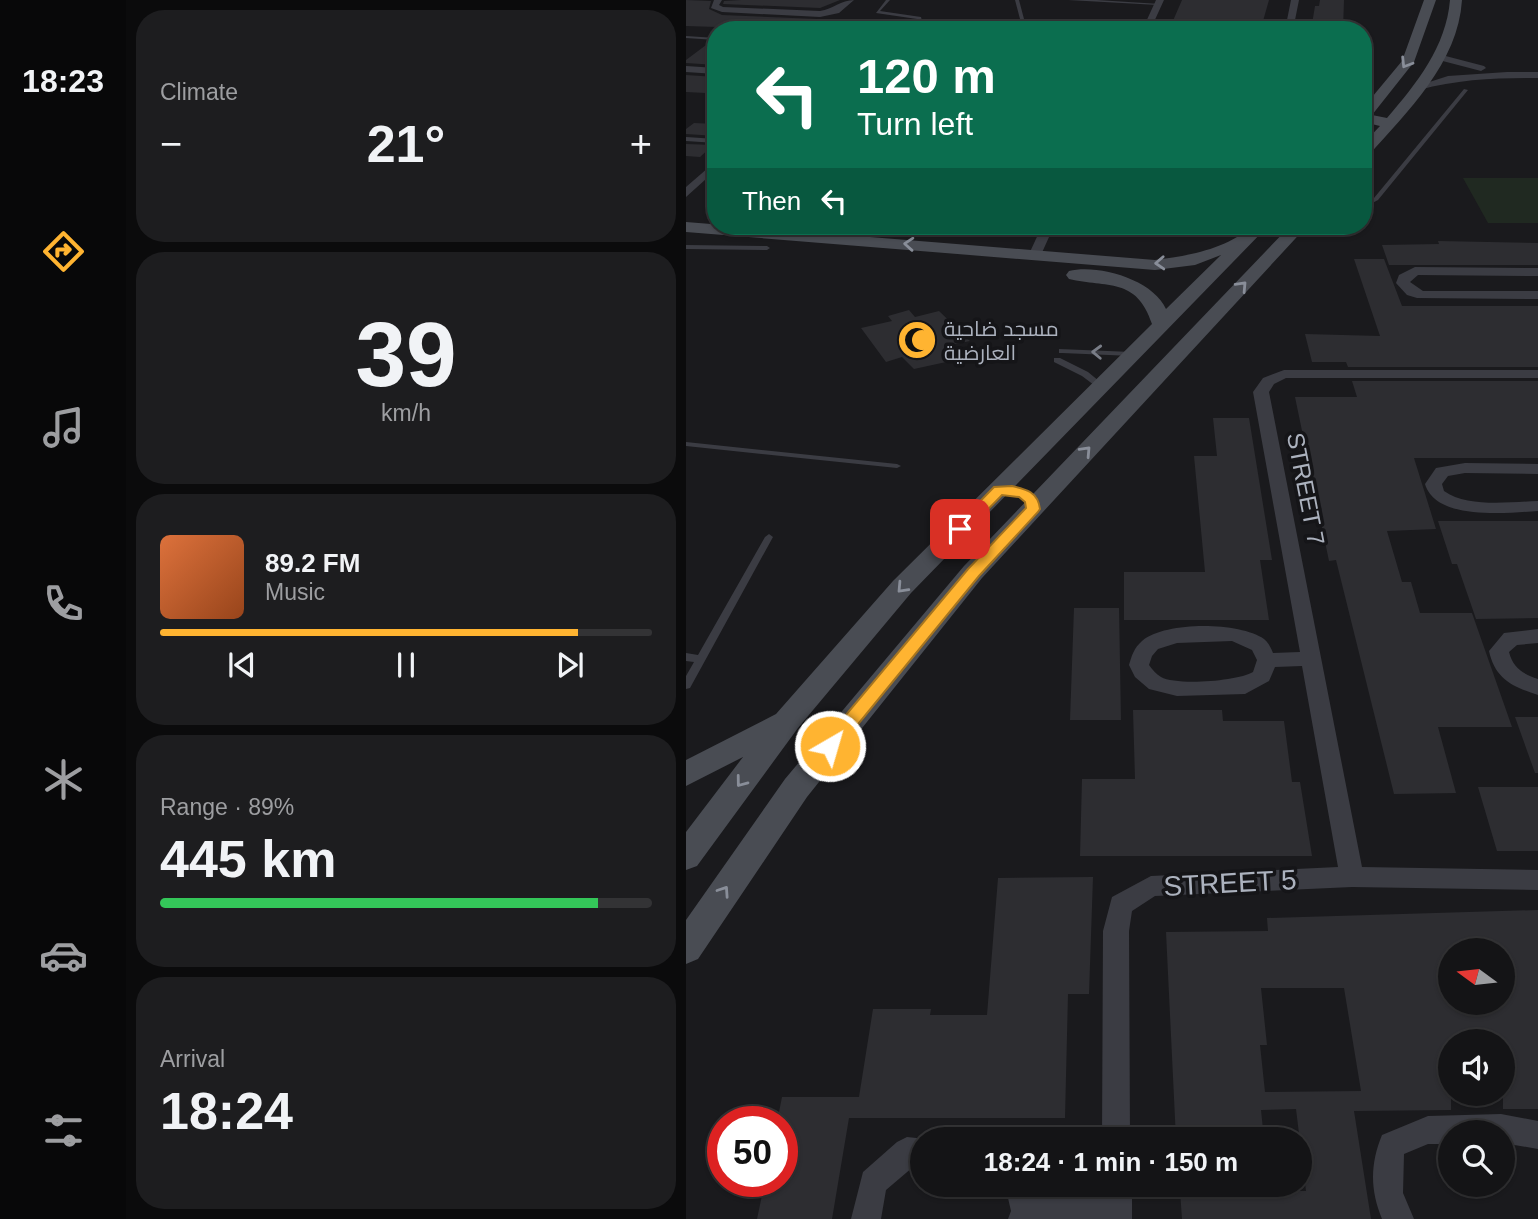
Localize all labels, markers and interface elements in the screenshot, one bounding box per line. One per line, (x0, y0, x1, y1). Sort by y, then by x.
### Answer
icon: left (742, 49, 833, 140)
text: 120 m (857, 49, 996, 103)
one-way arrow (1401, 55, 1414, 68)
text: 18:23 (22, 63, 104, 99)
text: Climate (160, 79, 238, 105)
text: Turn left (857, 106, 973, 142)
text: 21° (367, 115, 445, 173)
text: − (160, 123, 182, 165)
text: + (630, 123, 652, 165)
icon: left (815, 182, 853, 220)
text: Then (742, 186, 801, 216)
icon: directions (39, 227, 88, 276)
one-way arrow (903, 237, 914, 252)
one-way arrow (1154, 256, 1165, 271)
one-way arrow (1234, 281, 1247, 294)
text: 39 (355, 304, 457, 405)
place label: مسجد ضاحية العارضية (944, 317, 1059, 365)
mosque icon: مسجد ضاحية العارضية (896, 319, 938, 361)
one-way arrow (1091, 345, 1102, 360)
text: km/h (381, 400, 431, 426)
icon: music (39, 403, 88, 452)
street label: STREET 7 (1282, 430, 1330, 548)
one-way arrow (1077, 446, 1090, 459)
pin (930, 499, 990, 559)
icon: arrive (941, 510, 979, 548)
text: 89.2 FM (265, 548, 360, 578)
icon: phone (39, 579, 88, 628)
text: Music (265, 579, 325, 605)
one-way arrow (898, 580, 910, 593)
icon: previous (223, 646, 261, 684)
icon: pause (387, 646, 425, 684)
icon: next (551, 646, 589, 684)
position arrow (793, 709, 867, 783)
icon: climate (39, 755, 88, 804)
one-way arrow (737, 774, 749, 787)
text: Range · 89% (160, 794, 294, 820)
text: 445 km (160, 830, 336, 888)
street label: STREET 5 (1163, 864, 1297, 902)
one-way arrow (716, 886, 728, 899)
icon: car (39, 931, 88, 980)
north arrow (1438, 938, 1516, 1015)
map controls (1438, 938, 1515, 1197)
button: sound (1438, 1029, 1515, 1106)
text: Arrival (160, 1046, 225, 1072)
text: 18:24 (160, 1082, 293, 1140)
icon: filters (39, 1106, 88, 1155)
speed limit sign: 50 (707, 1106, 798, 1197)
button: search (1438, 1120, 1515, 1197)
text: 18:24 · 1 min · 150 m (984, 1147, 1238, 1177)

